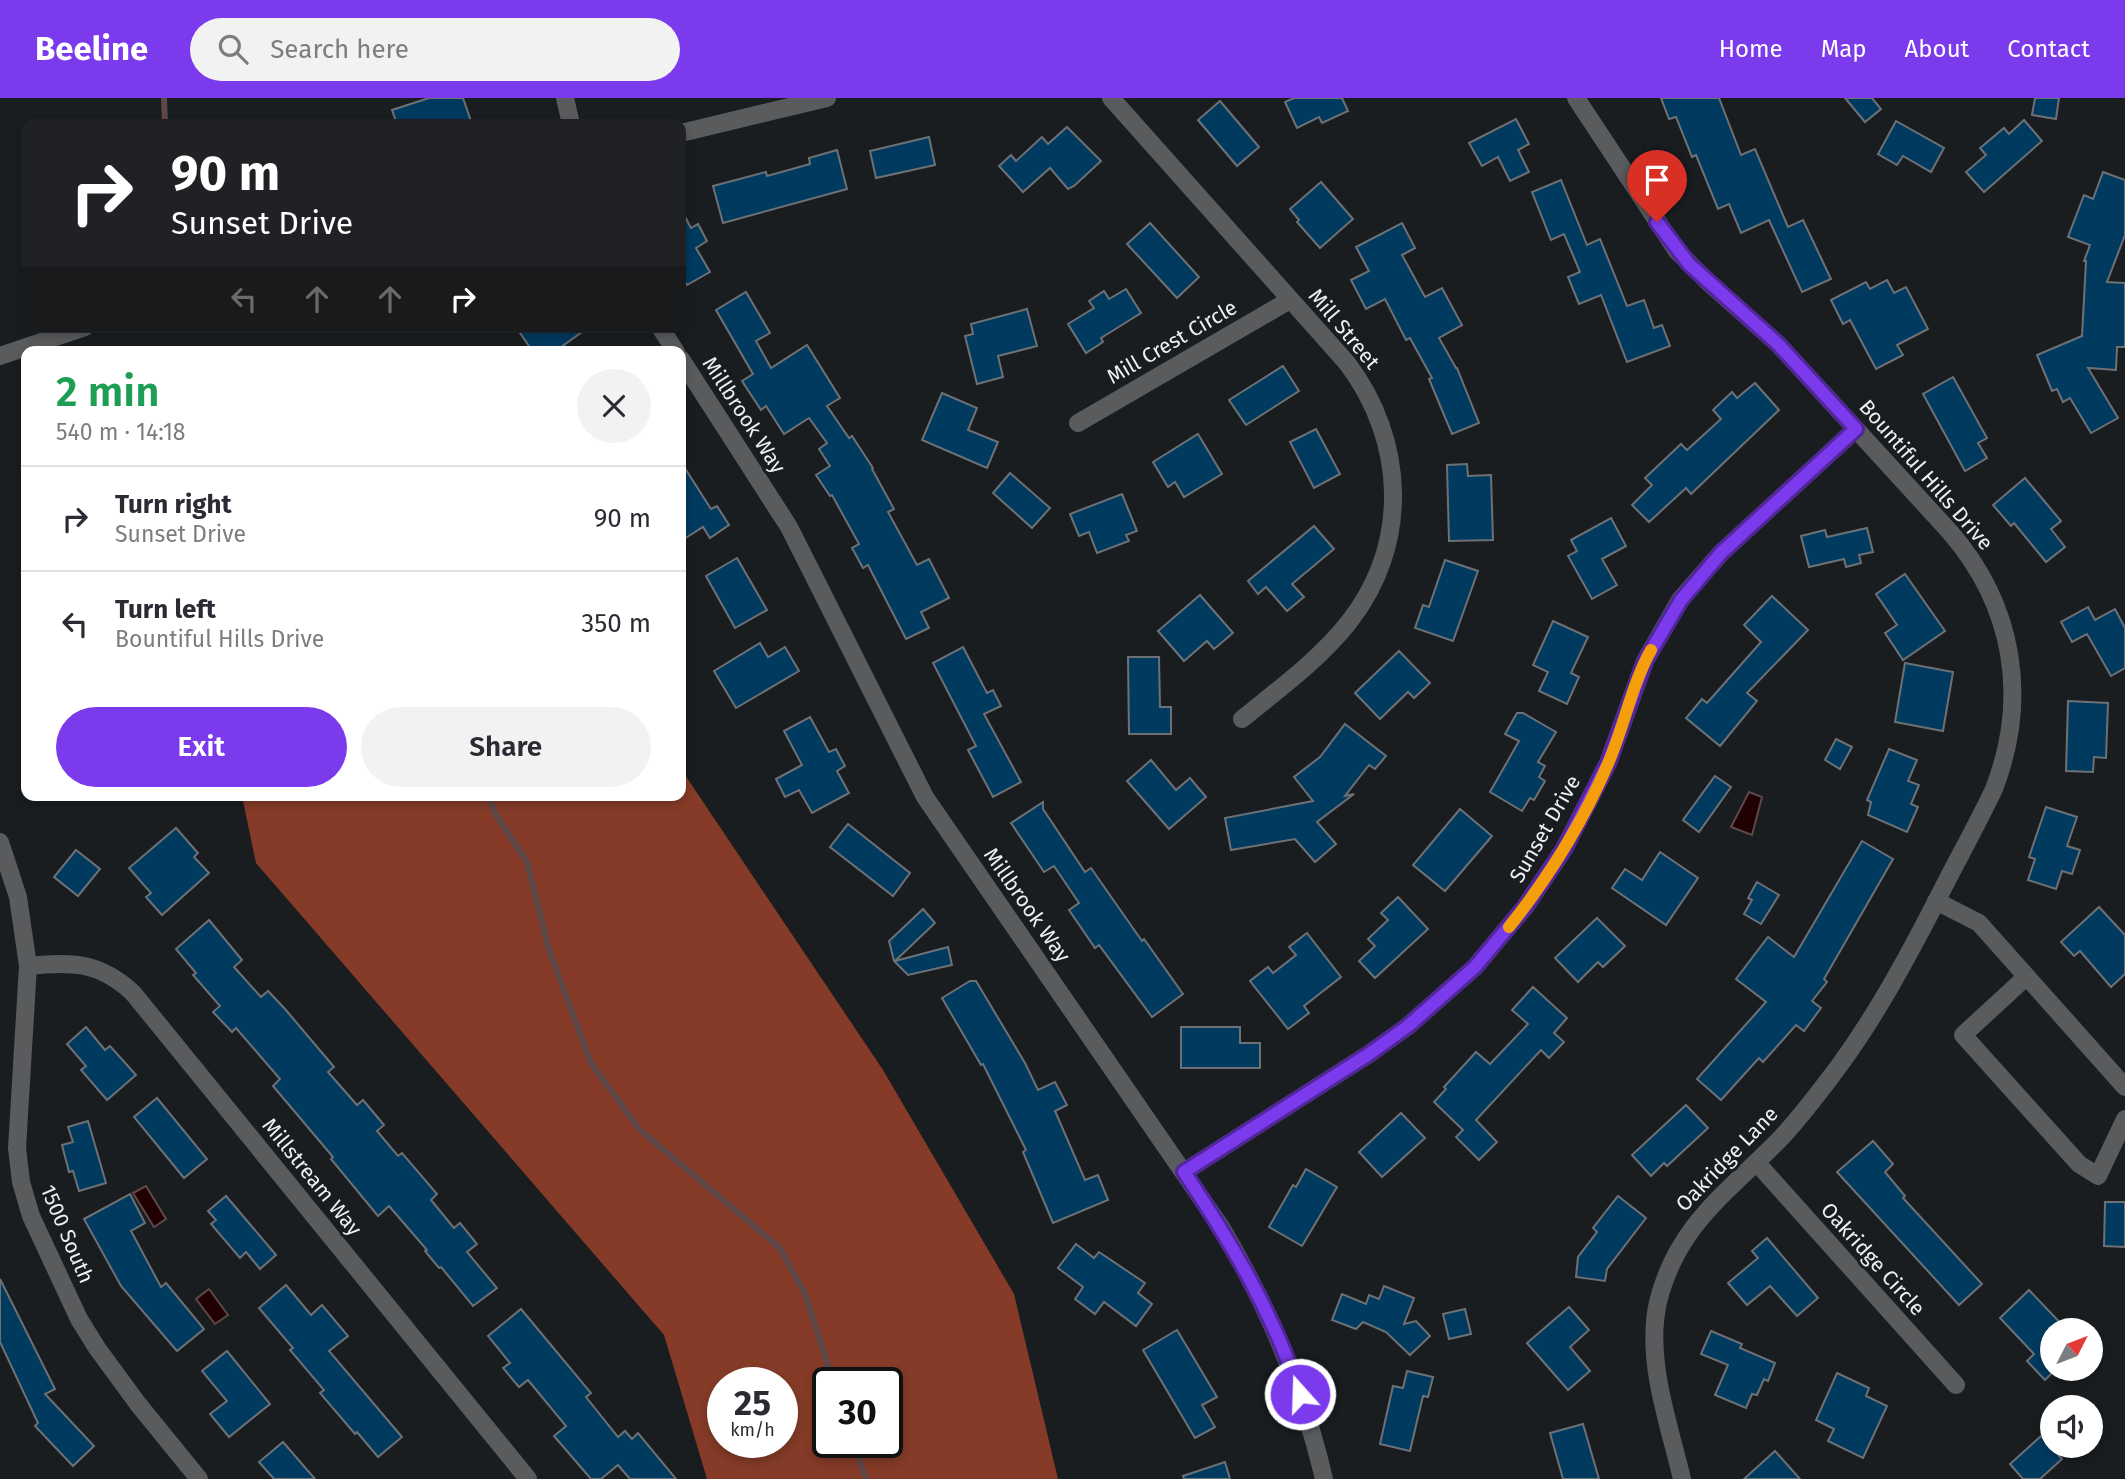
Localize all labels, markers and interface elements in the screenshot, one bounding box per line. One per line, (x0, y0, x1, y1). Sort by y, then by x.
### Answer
search box (190, 18, 680, 81)
text: Beeline (35, 29, 148, 69)
icon: search (214, 30, 252, 68)
text: Search here (270, 34, 409, 65)
text: Home (1719, 35, 1783, 63)
text: Map (1821, 35, 1867, 63)
text: About (1905, 35, 1969, 63)
text: Contact (2007, 35, 2090, 63)
text: 90 m (171, 144, 280, 203)
icon: right (56, 147, 147, 238)
pin (1627, 150, 1687, 222)
icon: arrive (1638, 161, 1676, 199)
text: Sunset Drive (171, 204, 353, 242)
icon: left (225, 280, 263, 318)
icon: ahead (298, 280, 336, 318)
icon: ahead (371, 280, 409, 318)
icon: right (444, 280, 482, 318)
street label: Mill Street (1303, 283, 1385, 375)
street label: Mill Crest Circle (1102, 294, 1242, 390)
street label: Millbrook Way (697, 352, 792, 479)
text: 2 min (56, 367, 160, 417)
button: close (577, 369, 651, 443)
street label: Bountiful Hills Drive (1853, 394, 1999, 556)
text: 540 m · 14:18 (56, 418, 186, 446)
text: Turn right (115, 489, 232, 520)
icon: right (56, 500, 94, 538)
text: 90 m (594, 503, 651, 534)
text: Sunset Drive (115, 520, 246, 548)
text: Turn left (115, 594, 216, 625)
icon: left (56, 605, 94, 643)
text: 350 m (581, 608, 651, 639)
text: Bountiful Hills Drive (115, 625, 324, 653)
button: Exit (56, 707, 347, 787)
button: Share (361, 707, 651, 787)
street label: Sunset Drive (1504, 771, 1586, 887)
street label: Millbrook Way (978, 843, 1076, 968)
street label: Oakridge Lane (1670, 1101, 1784, 1217)
street label: Millstream Way (257, 1113, 368, 1242)
street label: 1500 South (35, 1181, 99, 1287)
street label: Oakridge Circle (1815, 1197, 1931, 1321)
north arrow (2040, 1318, 2104, 1381)
map controls (2040, 1318, 2103, 1458)
position arrow (1263, 1357, 1337, 1431)
speed limit sign: 30 (812, 1367, 903, 1458)
text: 25 (734, 1382, 771, 1424)
button: sound (2040, 1395, 2103, 1458)
text: km/h (730, 1419, 775, 1441)

